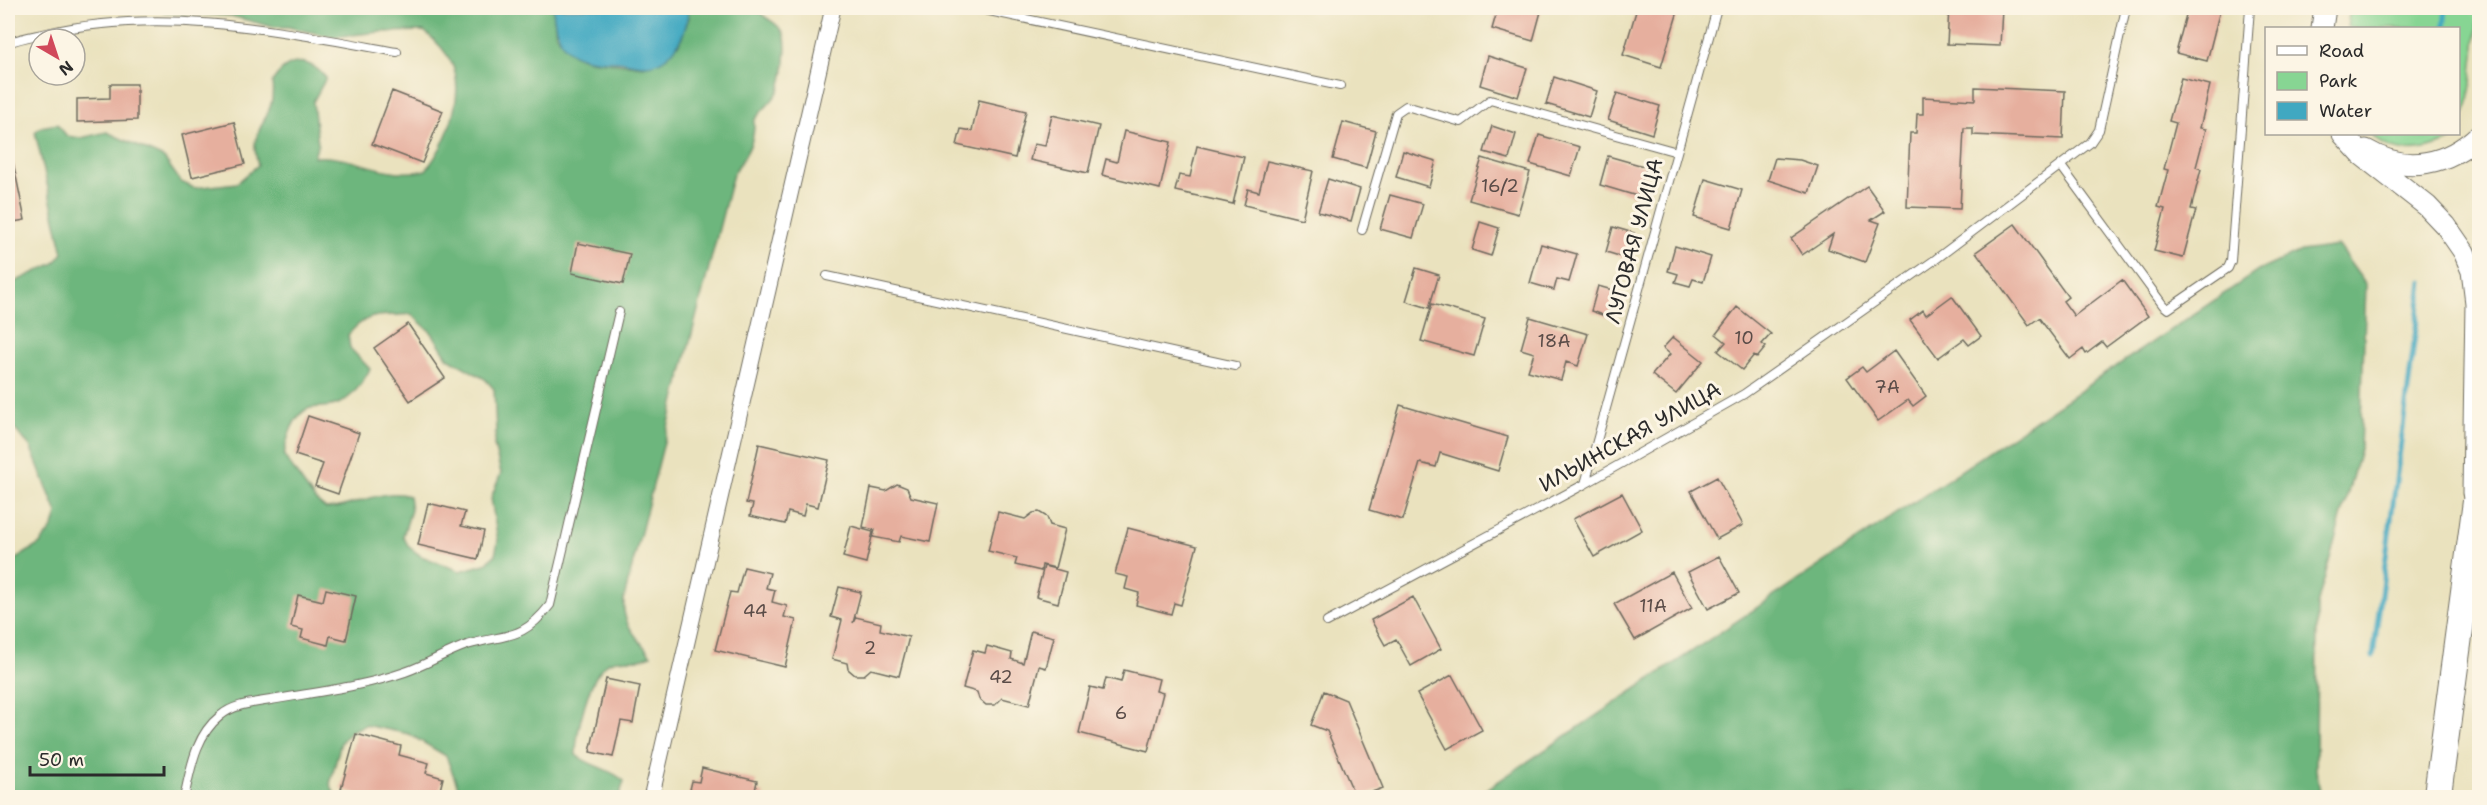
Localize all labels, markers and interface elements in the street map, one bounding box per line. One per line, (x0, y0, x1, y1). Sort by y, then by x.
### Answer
north arrow (27, 27, 87, 87)
legend (2265, 27, 2460, 135)
text: Road (2319, 39, 2364, 63)
text: N (55, 56, 78, 80)
text: Park (2319, 69, 2358, 93)
text: Water (2319, 99, 2372, 123)
street label: ЛУГОВАЯ УЛИЦА (1598, 155, 1670, 327)
house number: 16/2 (1481, 174, 1519, 198)
house number: 10 (1734, 326, 1754, 350)
house number: 18А (1538, 329, 1570, 353)
street label: ИЛЬИНСКАЯ УЛИЦА (1534, 375, 1726, 499)
house number: 7А (1874, 375, 1900, 399)
house number: 11А (1639, 594, 1667, 618)
house number: 44 (743, 599, 767, 623)
house number: 2 (864, 636, 876, 660)
house number: 42 (989, 665, 1013, 689)
house number: 6 (1115, 701, 1127, 725)
scale bar (30, 739, 164, 777)
text: 50 m (39, 748, 84, 772)

